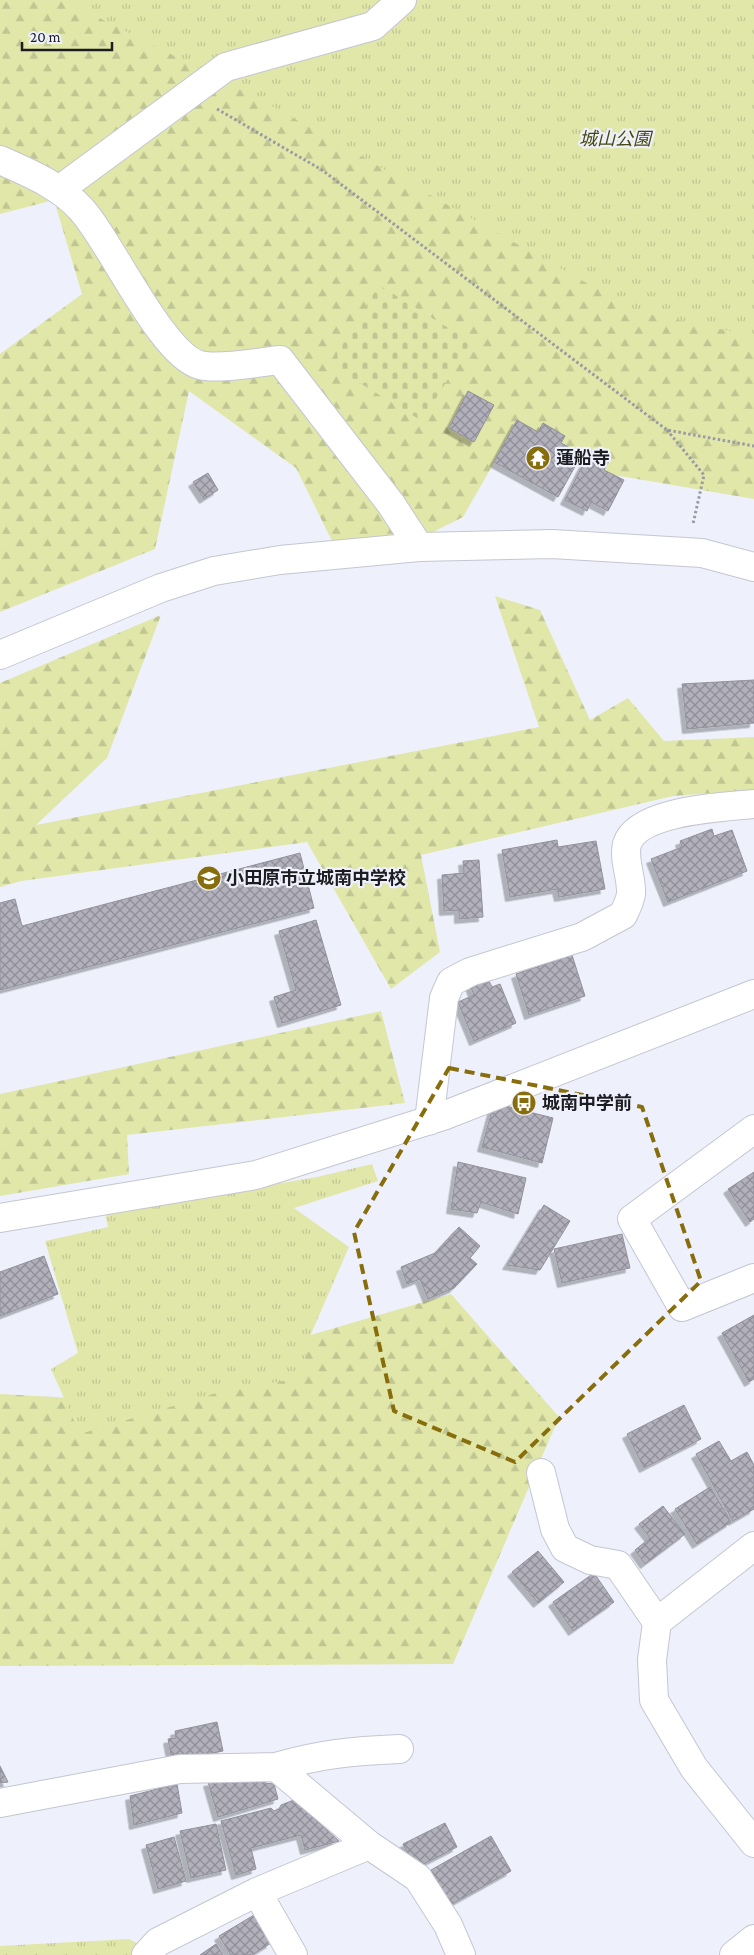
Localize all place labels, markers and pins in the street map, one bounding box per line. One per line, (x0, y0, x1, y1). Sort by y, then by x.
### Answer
temple icon: 蓮船寺 (525, 445, 551, 471)
place label: 蓮船寺 (556, 448, 610, 468)
school or university icon: 小田原市立城南中学校 (196, 865, 222, 891)
place label: 小田原市立城南中学校 (226, 868, 406, 888)
bus stop icon: 城南中学前 (511, 1090, 537, 1116)
place label: 城南中学前 (542, 1093, 632, 1113)

